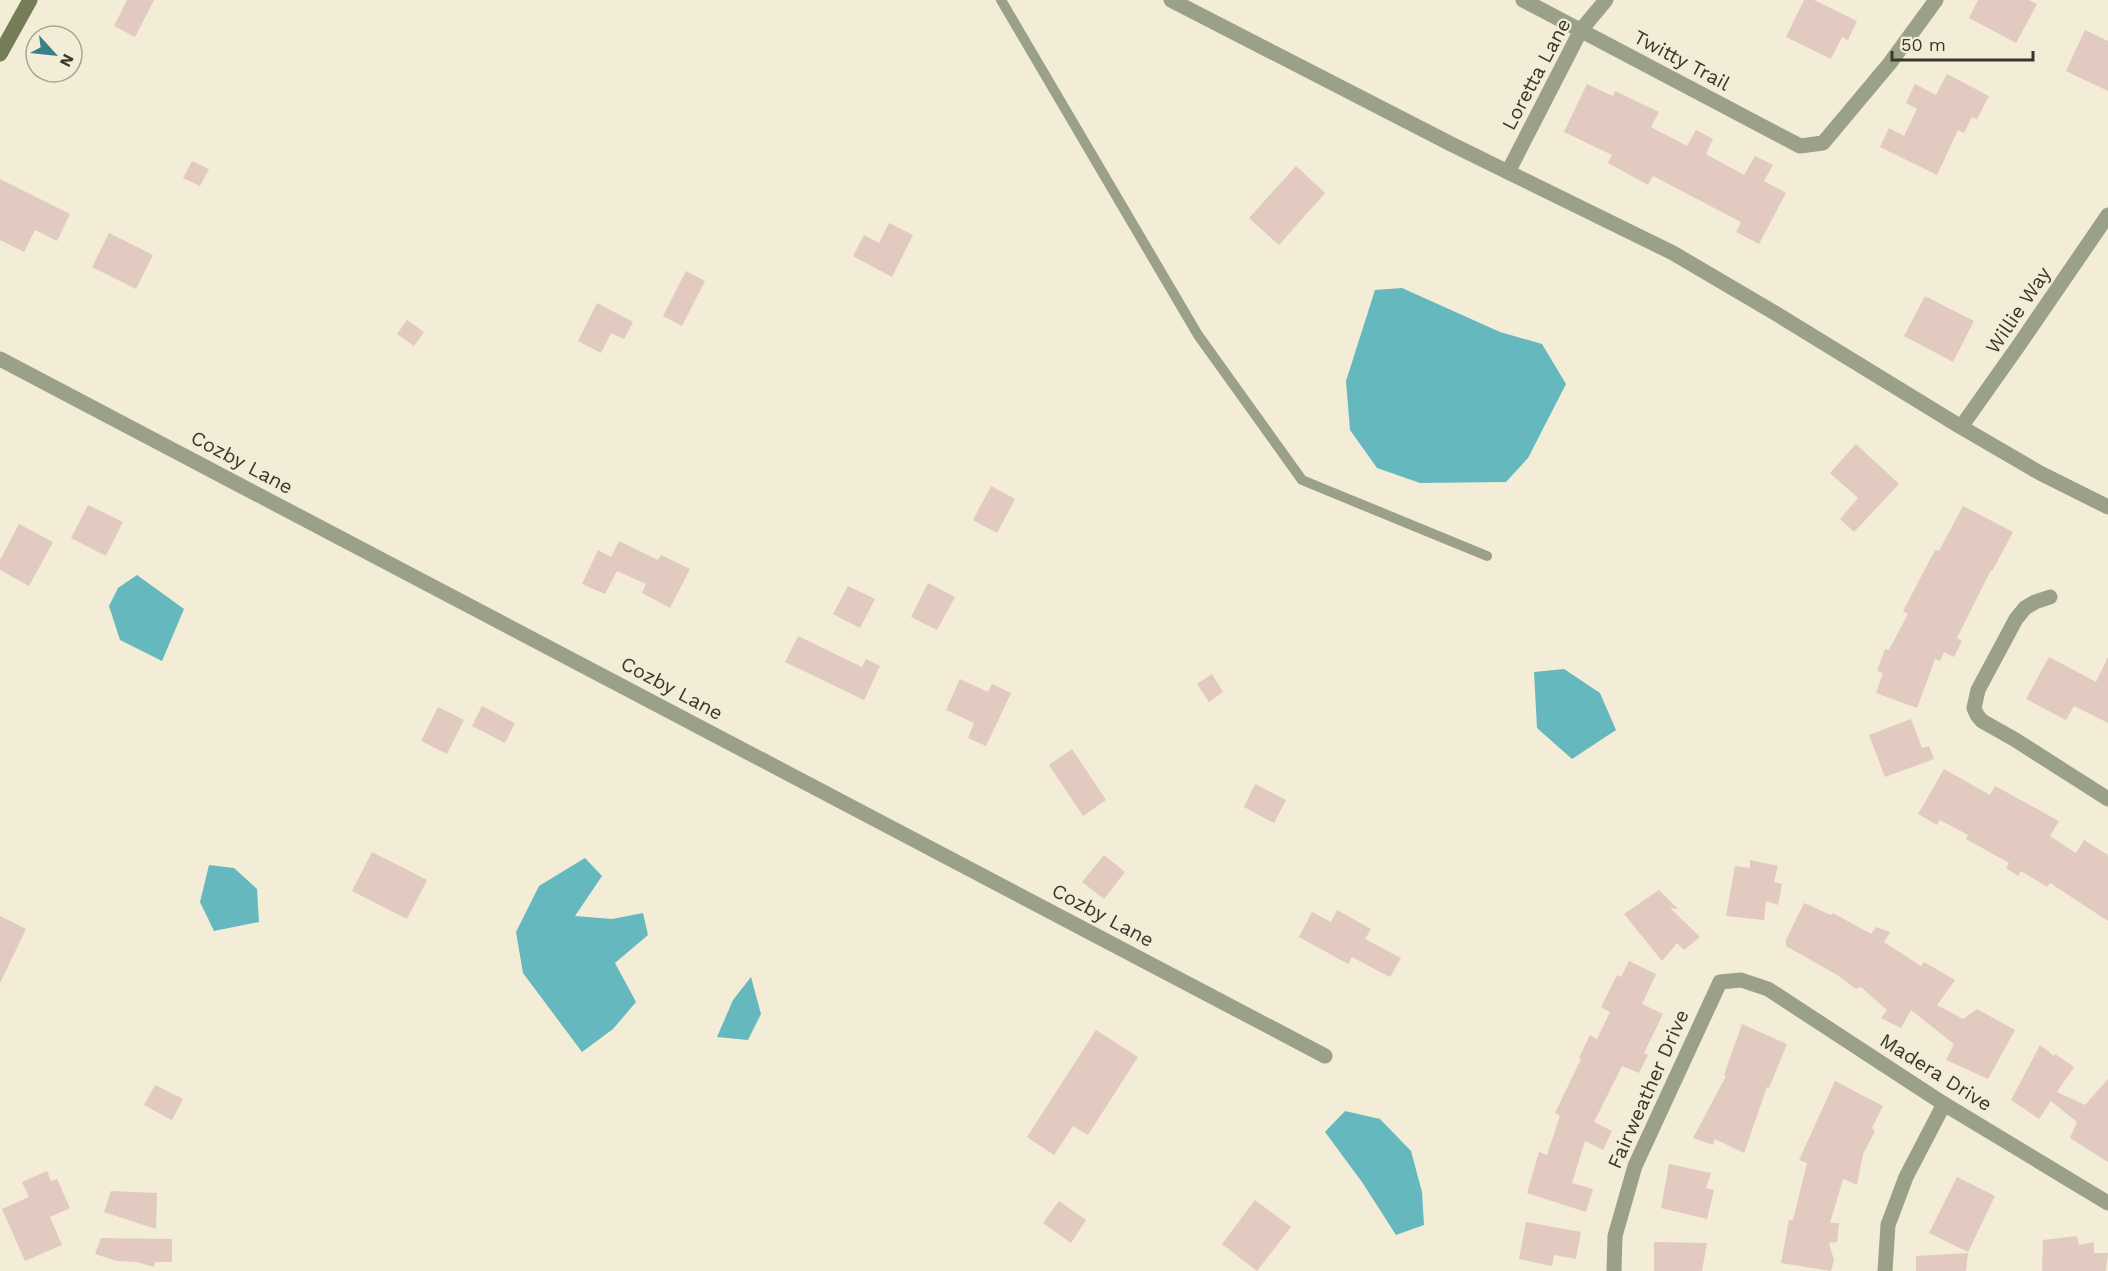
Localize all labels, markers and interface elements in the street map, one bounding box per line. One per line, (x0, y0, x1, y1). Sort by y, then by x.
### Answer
street label: Loretta Lane (1497, 14, 1575, 134)
north arrow (24, 24, 84, 84)
scale bar (1892, 24, 2033, 62)
street label: Twitty Trail (1630, 25, 1734, 95)
text: 50 m (1901, 34, 1946, 55)
text: N (56, 51, 78, 70)
street label: Willie Way (1980, 262, 2056, 358)
street label: Cozby Lane (187, 425, 297, 499)
street label: Cozby Lane (617, 651, 727, 725)
street label: Cozby Lane (1048, 878, 1158, 952)
street label: Fairweather Drive (1602, 1006, 1694, 1172)
street label: Madera Drive (1876, 1028, 1996, 1116)

